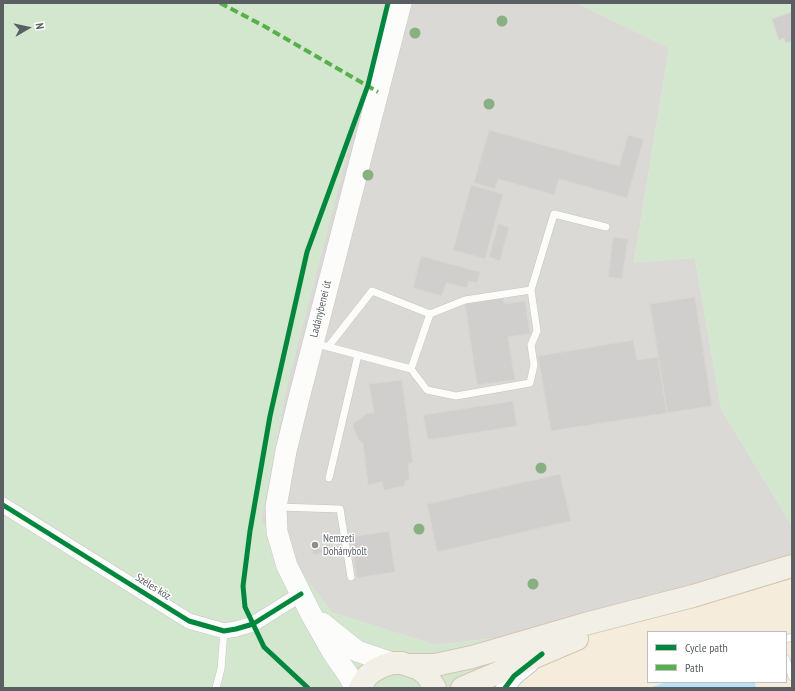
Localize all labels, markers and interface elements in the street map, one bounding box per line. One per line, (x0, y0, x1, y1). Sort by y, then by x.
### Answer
north arrow (8, 8, 48, 48)
text: N (32, 22, 47, 30)
street label: Ladánybenei út (308, 279, 334, 339)
place label: Nemzeti Dohánybolt (323, 532, 367, 558)
marker: Nemzeti Dohánybolt (310, 540, 320, 550)
street label: Széles köz (133, 571, 173, 603)
legend (647, 631, 787, 683)
text: Cycle path (685, 640, 728, 655)
text: Path (685, 660, 703, 675)

